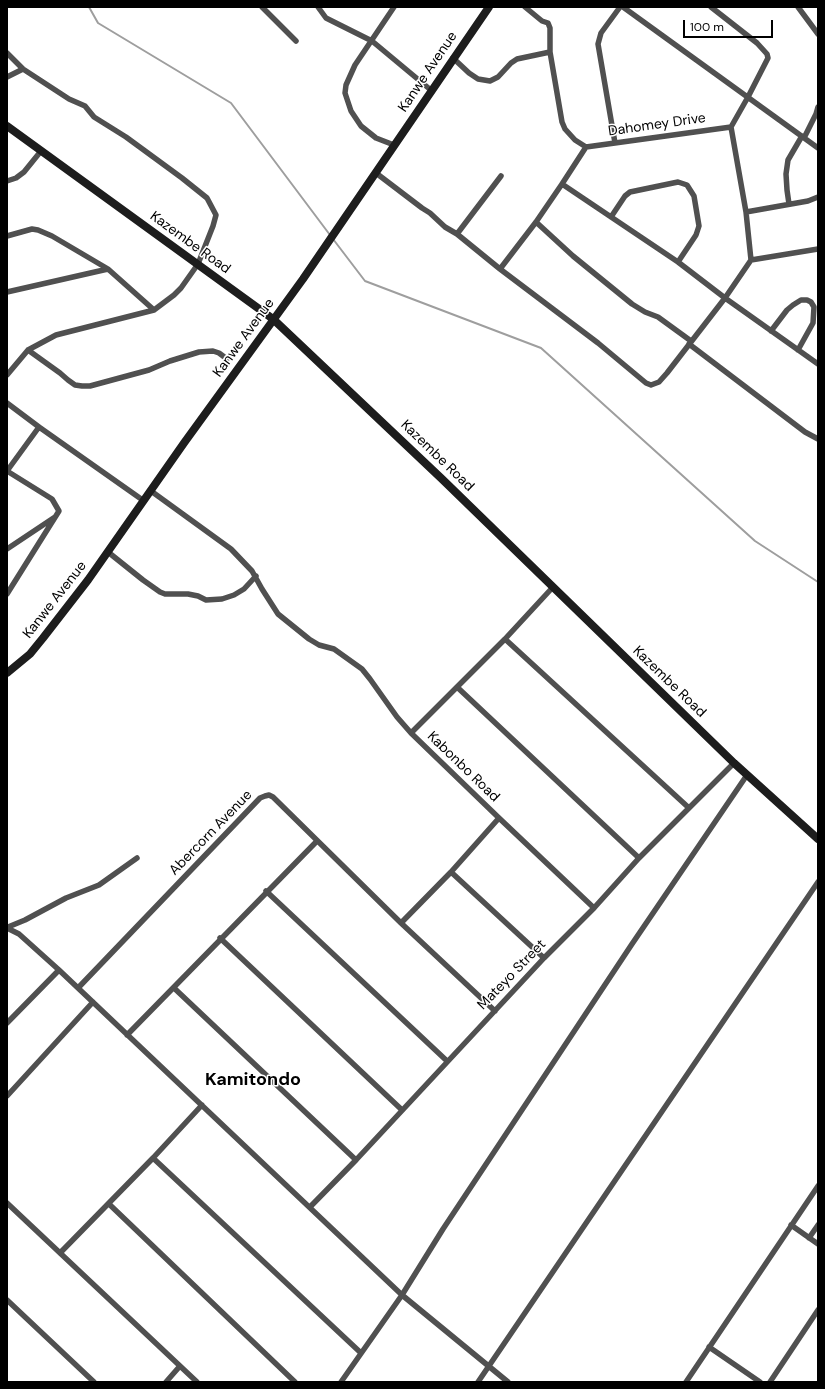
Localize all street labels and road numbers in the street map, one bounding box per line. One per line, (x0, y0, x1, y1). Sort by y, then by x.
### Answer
street label: Kanwe Avenue (395, 29, 461, 115)
street label: Dahomey Drive (607, 110, 707, 140)
street label: Kazembe Road (146, 208, 234, 278)
street label: Kanwe Avenue (210, 295, 278, 381)
street label: Kazembe Road (397, 417, 477, 495)
street label: Kanwe Avenue (20, 558, 90, 642)
street label: Kazembe Road (629, 643, 709, 721)
street label: Kabonbo Road (423, 728, 503, 806)
street label: Abercorn Avenue (166, 787, 256, 879)
street label: Mateyo Street (474, 936, 550, 1014)

